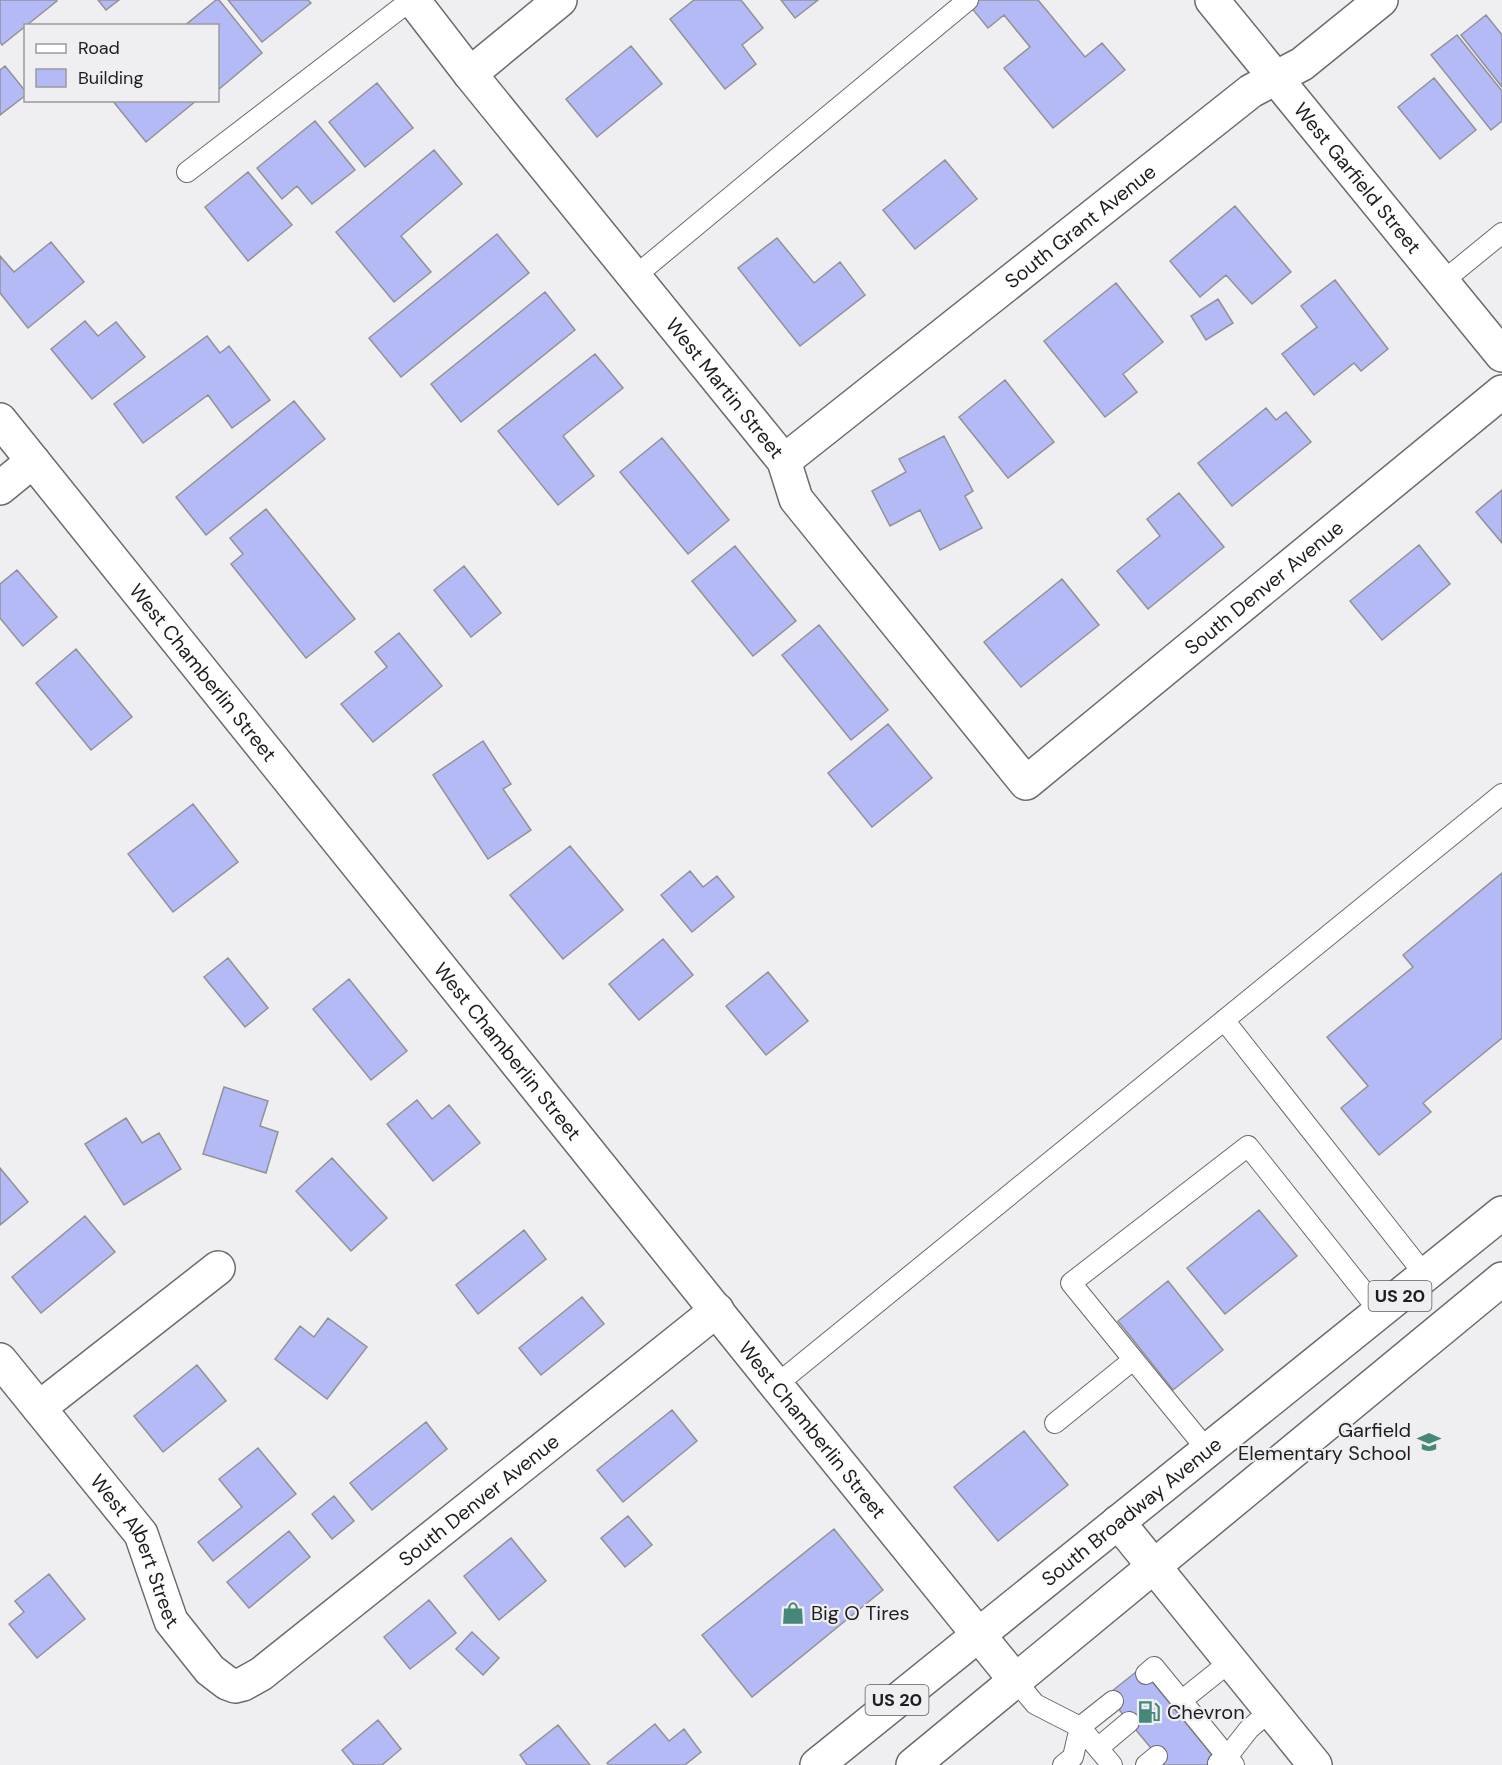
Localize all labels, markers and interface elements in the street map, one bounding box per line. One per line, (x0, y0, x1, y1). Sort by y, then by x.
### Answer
legend (24, 24, 219, 102)
text: Road (78, 36, 120, 60)
text: Building (78, 66, 143, 90)
street label: West Garfield Street (1288, 97, 1427, 259)
street label: South Grant Avenue (999, 158, 1161, 294)
street label: West Martin Street (660, 313, 790, 464)
street label: South Denver Avenue (1179, 515, 1349, 661)
street label: West Chamberlin Street (124, 578, 283, 767)
street label: West Chamberlin Street (428, 957, 587, 1146)
road number: US 20 (1368, 1281, 1432, 1311)
street label: West Chamberlin Street (733, 1336, 892, 1524)
place label: Garfield Elementary School (1238, 1417, 1411, 1466)
street label: South Denver Avenue (393, 1428, 564, 1572)
school or university icon: Garfield Elementary School (1416, 1429, 1442, 1455)
street label: South Broadway Avenue (1036, 1431, 1227, 1592)
street label: West Albert Street (85, 1469, 185, 1634)
shop icon: Big O Tires (780, 1600, 806, 1626)
place label: Big O Tires (811, 1600, 910, 1626)
road number: US 20 (866, 1685, 928, 1715)
fuel station icon: Chevron (1136, 1699, 1162, 1725)
place label: Chevron (1167, 1699, 1245, 1725)

